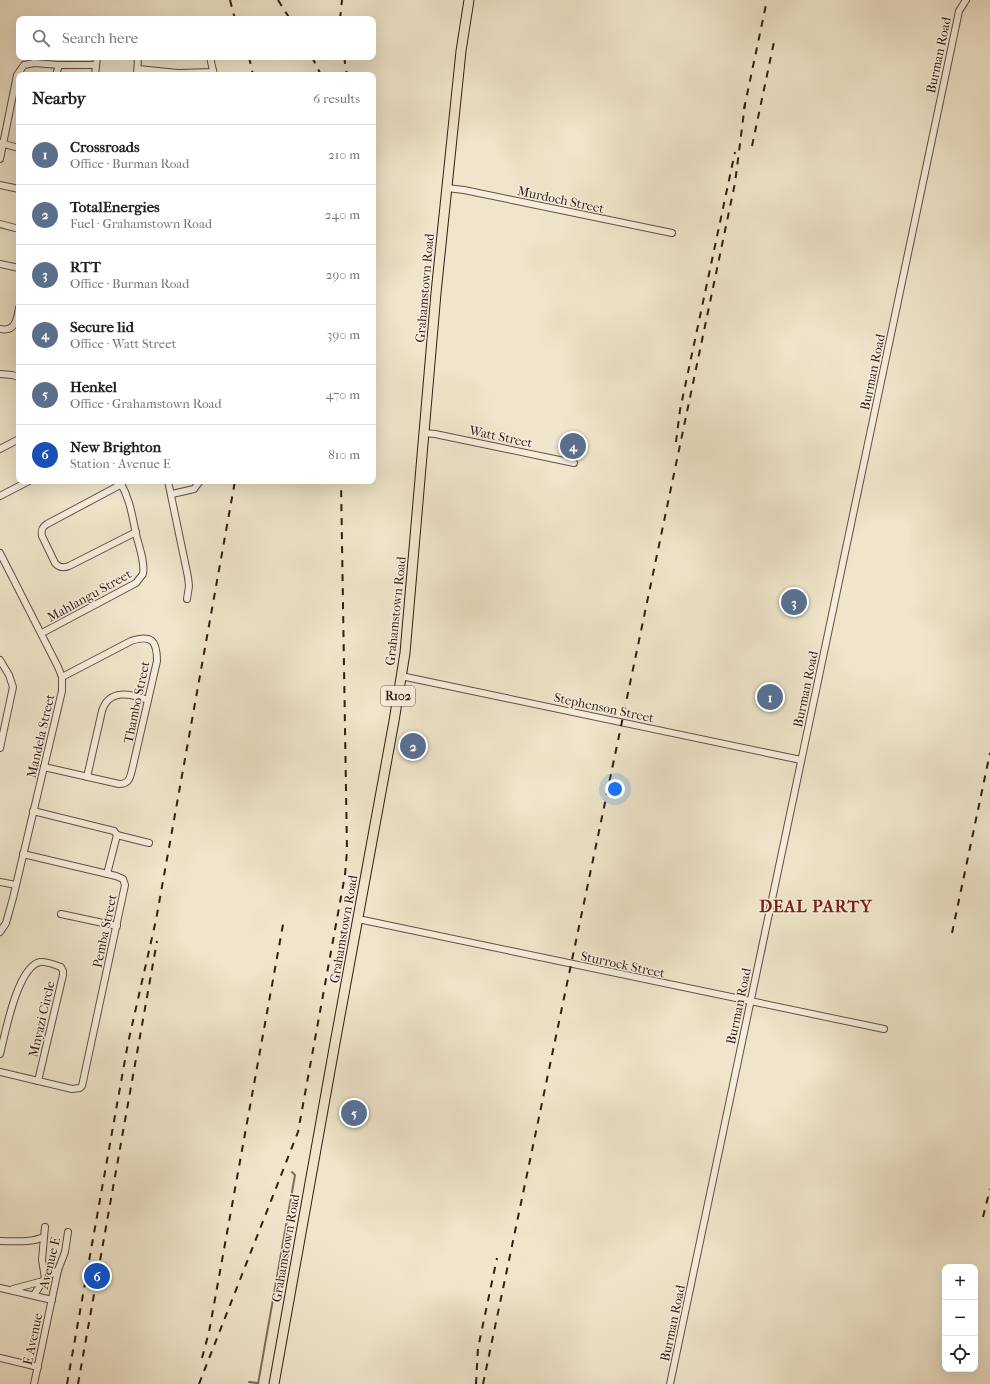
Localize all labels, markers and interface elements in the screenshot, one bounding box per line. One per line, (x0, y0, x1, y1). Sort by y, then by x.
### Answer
street label: Burman Road (923, 15, 954, 95)
search box (16, 16, 376, 60)
icon: search (30, 27, 52, 49)
text: Search here (62, 29, 138, 47)
text: Nearby (32, 88, 86, 108)
text: 6 results (313, 91, 360, 106)
text: Crossroads (70, 138, 140, 156)
text: 1 (43, 147, 47, 162)
text: 210 m (328, 147, 360, 162)
text: Office · Burman Road (70, 156, 189, 171)
street label: Murdoch Street (516, 183, 606, 216)
text: TotalEnergies (70, 198, 160, 216)
text: 2 (42, 207, 48, 222)
text: 240 m (325, 207, 360, 222)
text: Fuel · Grahamstown Road (70, 216, 212, 231)
street label: Grahamstown Road (412, 232, 437, 343)
text: RTT (70, 258, 101, 276)
text: 3 (42, 267, 48, 282)
text: 290 m (326, 267, 360, 282)
text: Office · Burman Road (70, 276, 189, 291)
text: Secure lid (70, 318, 134, 336)
text: 4 (41, 327, 49, 342)
text: 390 m (327, 327, 360, 342)
street label: Burman Road (857, 332, 888, 412)
text: Office · Watt Street (70, 336, 176, 351)
text: Henkel (70, 378, 117, 396)
text: 5 (42, 387, 48, 402)
text: 470 m (326, 387, 360, 402)
text: Office · Grahamstown Road (70, 396, 222, 411)
street label: Watt Street (467, 422, 534, 451)
pin: 4 (560, 431, 586, 461)
text: New Brighton (70, 438, 161, 456)
text: 6 (41, 447, 49, 462)
text: 810 m (328, 447, 360, 462)
text: Station · Avenue E (70, 456, 171, 471)
street label: Grahamstown Road (382, 555, 409, 666)
street label: Mahlangu Street (45, 566, 134, 625)
pin: 3 (781, 587, 807, 617)
street label: Burman Road (790, 649, 821, 729)
street label: Thambo Street (120, 659, 153, 745)
pin: 1 (757, 682, 783, 712)
road number: R102 (381, 686, 415, 706)
street label: Stephenson Street (553, 690, 656, 725)
street label: Mandela Street (24, 692, 57, 779)
pin: 2 (400, 731, 426, 761)
your location (605, 779, 625, 799)
street label: Grahamstown Road (327, 873, 361, 984)
street label: Pemba Street (89, 893, 120, 969)
district label: DEAL PARTY (759, 896, 873, 916)
street label: Sturrock Street (579, 948, 667, 981)
street label: Burman Road (723, 966, 754, 1046)
street label: Mnyazi Circle (25, 979, 58, 1059)
pin: 5 (341, 1098, 367, 1128)
street label: Grahamstown Road (269, 1192, 303, 1303)
street label: Avenue E (36, 1236, 63, 1291)
pin: 6 (84, 1261, 110, 1291)
map controls (942, 1264, 978, 1372)
button: + (942, 1264, 978, 1300)
street label: Burman Road (657, 1283, 688, 1363)
button: − (942, 1300, 978, 1336)
street label: E Avenue (20, 1311, 45, 1366)
button: locate (942, 1336, 978, 1372)

